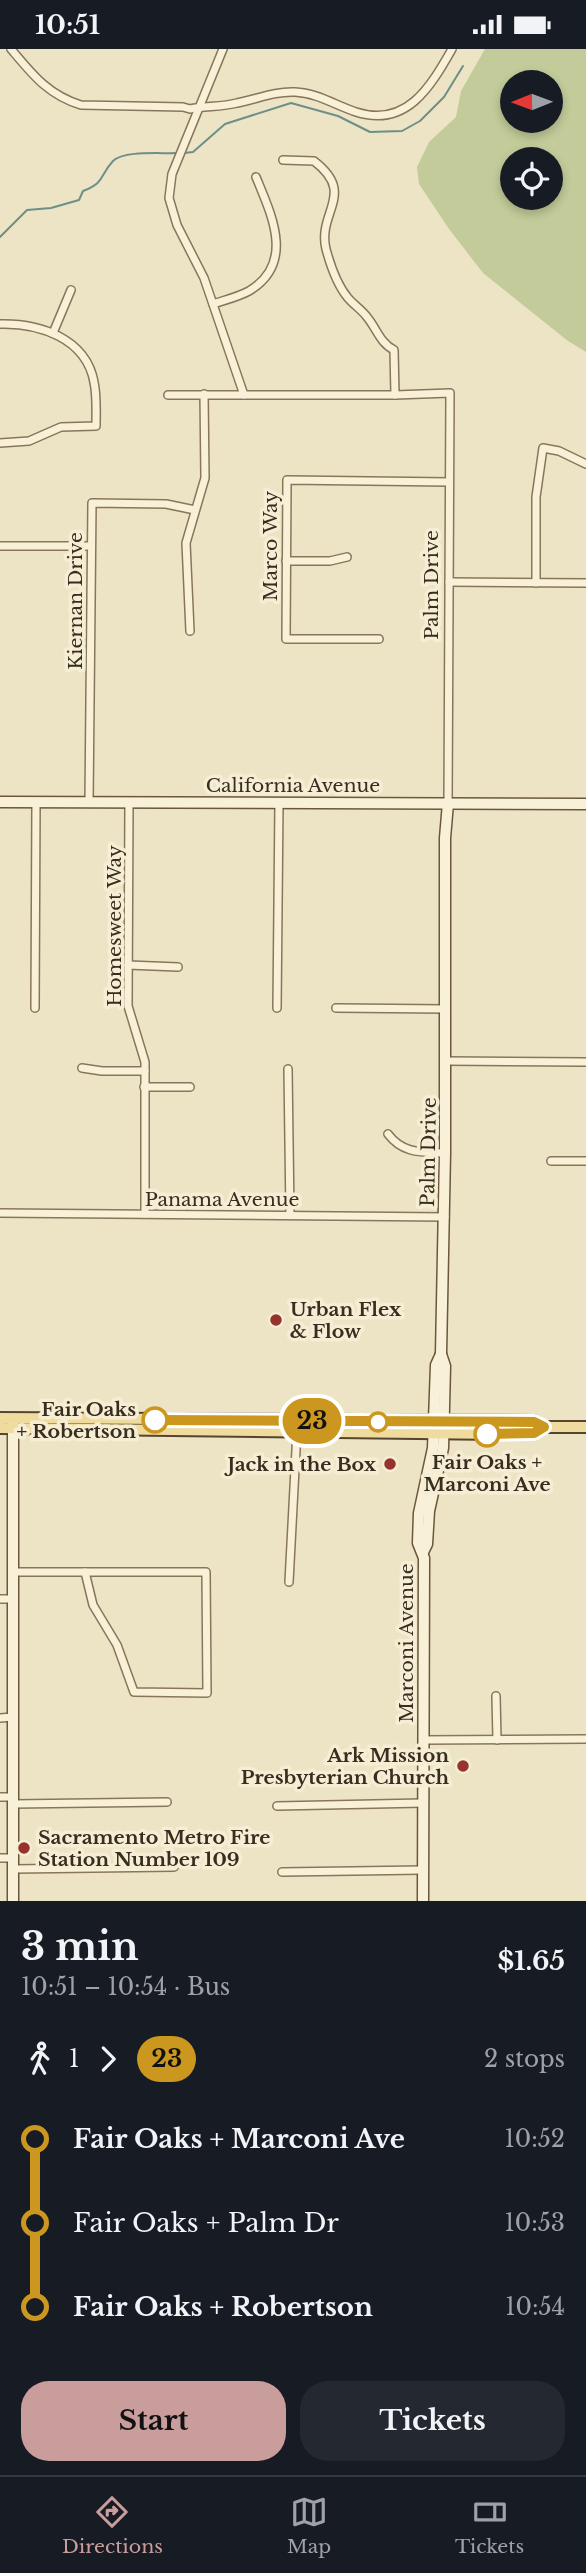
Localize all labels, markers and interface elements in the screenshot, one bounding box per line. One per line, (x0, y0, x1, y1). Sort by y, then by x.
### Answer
text: 10:51 (35, 9, 100, 41)
north arrow (500, 70, 564, 133)
map controls (500, 70, 563, 210)
button: locate (500, 147, 563, 210)
street label: Marco Way (259, 491, 282, 601)
street label: Palm Drive (420, 530, 443, 640)
street label: Kiernan Drive (64, 532, 87, 670)
street label: California Avenue (206, 774, 380, 797)
street label: Homesweet Way (103, 845, 126, 1007)
street label: Palm Drive (416, 1097, 441, 1207)
street label: Panama Avenue (145, 1188, 299, 1211)
place label: Urban Flex & Flow (290, 1298, 402, 1343)
marker: Urban Flex & Flow (268, 1312, 284, 1328)
place label: Fair Oaks + Robertson (17, 1398, 136, 1443)
line badge: 23 (280, 1398, 344, 1444)
text: 23 (297, 1406, 327, 1435)
marker: Fair Oaks + Robertson (142, 1407, 168, 1433)
unlabelled marker (368, 1412, 388, 1432)
marker: Fair Oaks + Marconi Ave (474, 1421, 500, 1447)
place label: Fair Oaks + Marconi Ave (423, 1451, 551, 1496)
place label: Jack in the Box (223, 1453, 377, 1476)
marker: Jack in the Box (382, 1456, 398, 1472)
street label: Marconi Avenue (395, 1563, 418, 1723)
place label: Ark Mission Presbyterian Church (241, 1744, 449, 1789)
marker: Ark Mission Presbyterian Church (455, 1758, 471, 1774)
place label: Sacramento Metro Fire Station Number 109 (38, 1826, 270, 1871)
marker: Sacramento Metro Fire Station Number 109 (16, 1840, 32, 1856)
text: 3 min (21, 1923, 139, 1970)
text: $1.65 (498, 1945, 565, 1977)
text: 10:51 – 10:54 · Bus (21, 1973, 230, 2001)
icon: walk (21, 2040, 59, 2078)
icon: forward (89, 2040, 127, 2078)
text: 23 (151, 2044, 182, 2073)
text: 1 (69, 2045, 79, 2073)
text: 2 stops (484, 2045, 565, 2073)
text: Fair Oaks + Marconi Ave (73, 2123, 405, 2155)
text: 10:52 (505, 2125, 565, 2153)
text: Fair Oaks + Palm Dr (73, 2207, 339, 2239)
text: 10:53 (505, 2209, 565, 2237)
text: Fair Oaks + Robertson (73, 2291, 373, 2323)
text: 10:54 (505, 2293, 565, 2321)
button: Start (21, 2381, 286, 2461)
button: Tickets (300, 2381, 565, 2461)
tab: Directions (62, 2493, 163, 2558)
tab: Map (287, 2493, 331, 2558)
tab: Tickets (455, 2493, 524, 2558)

